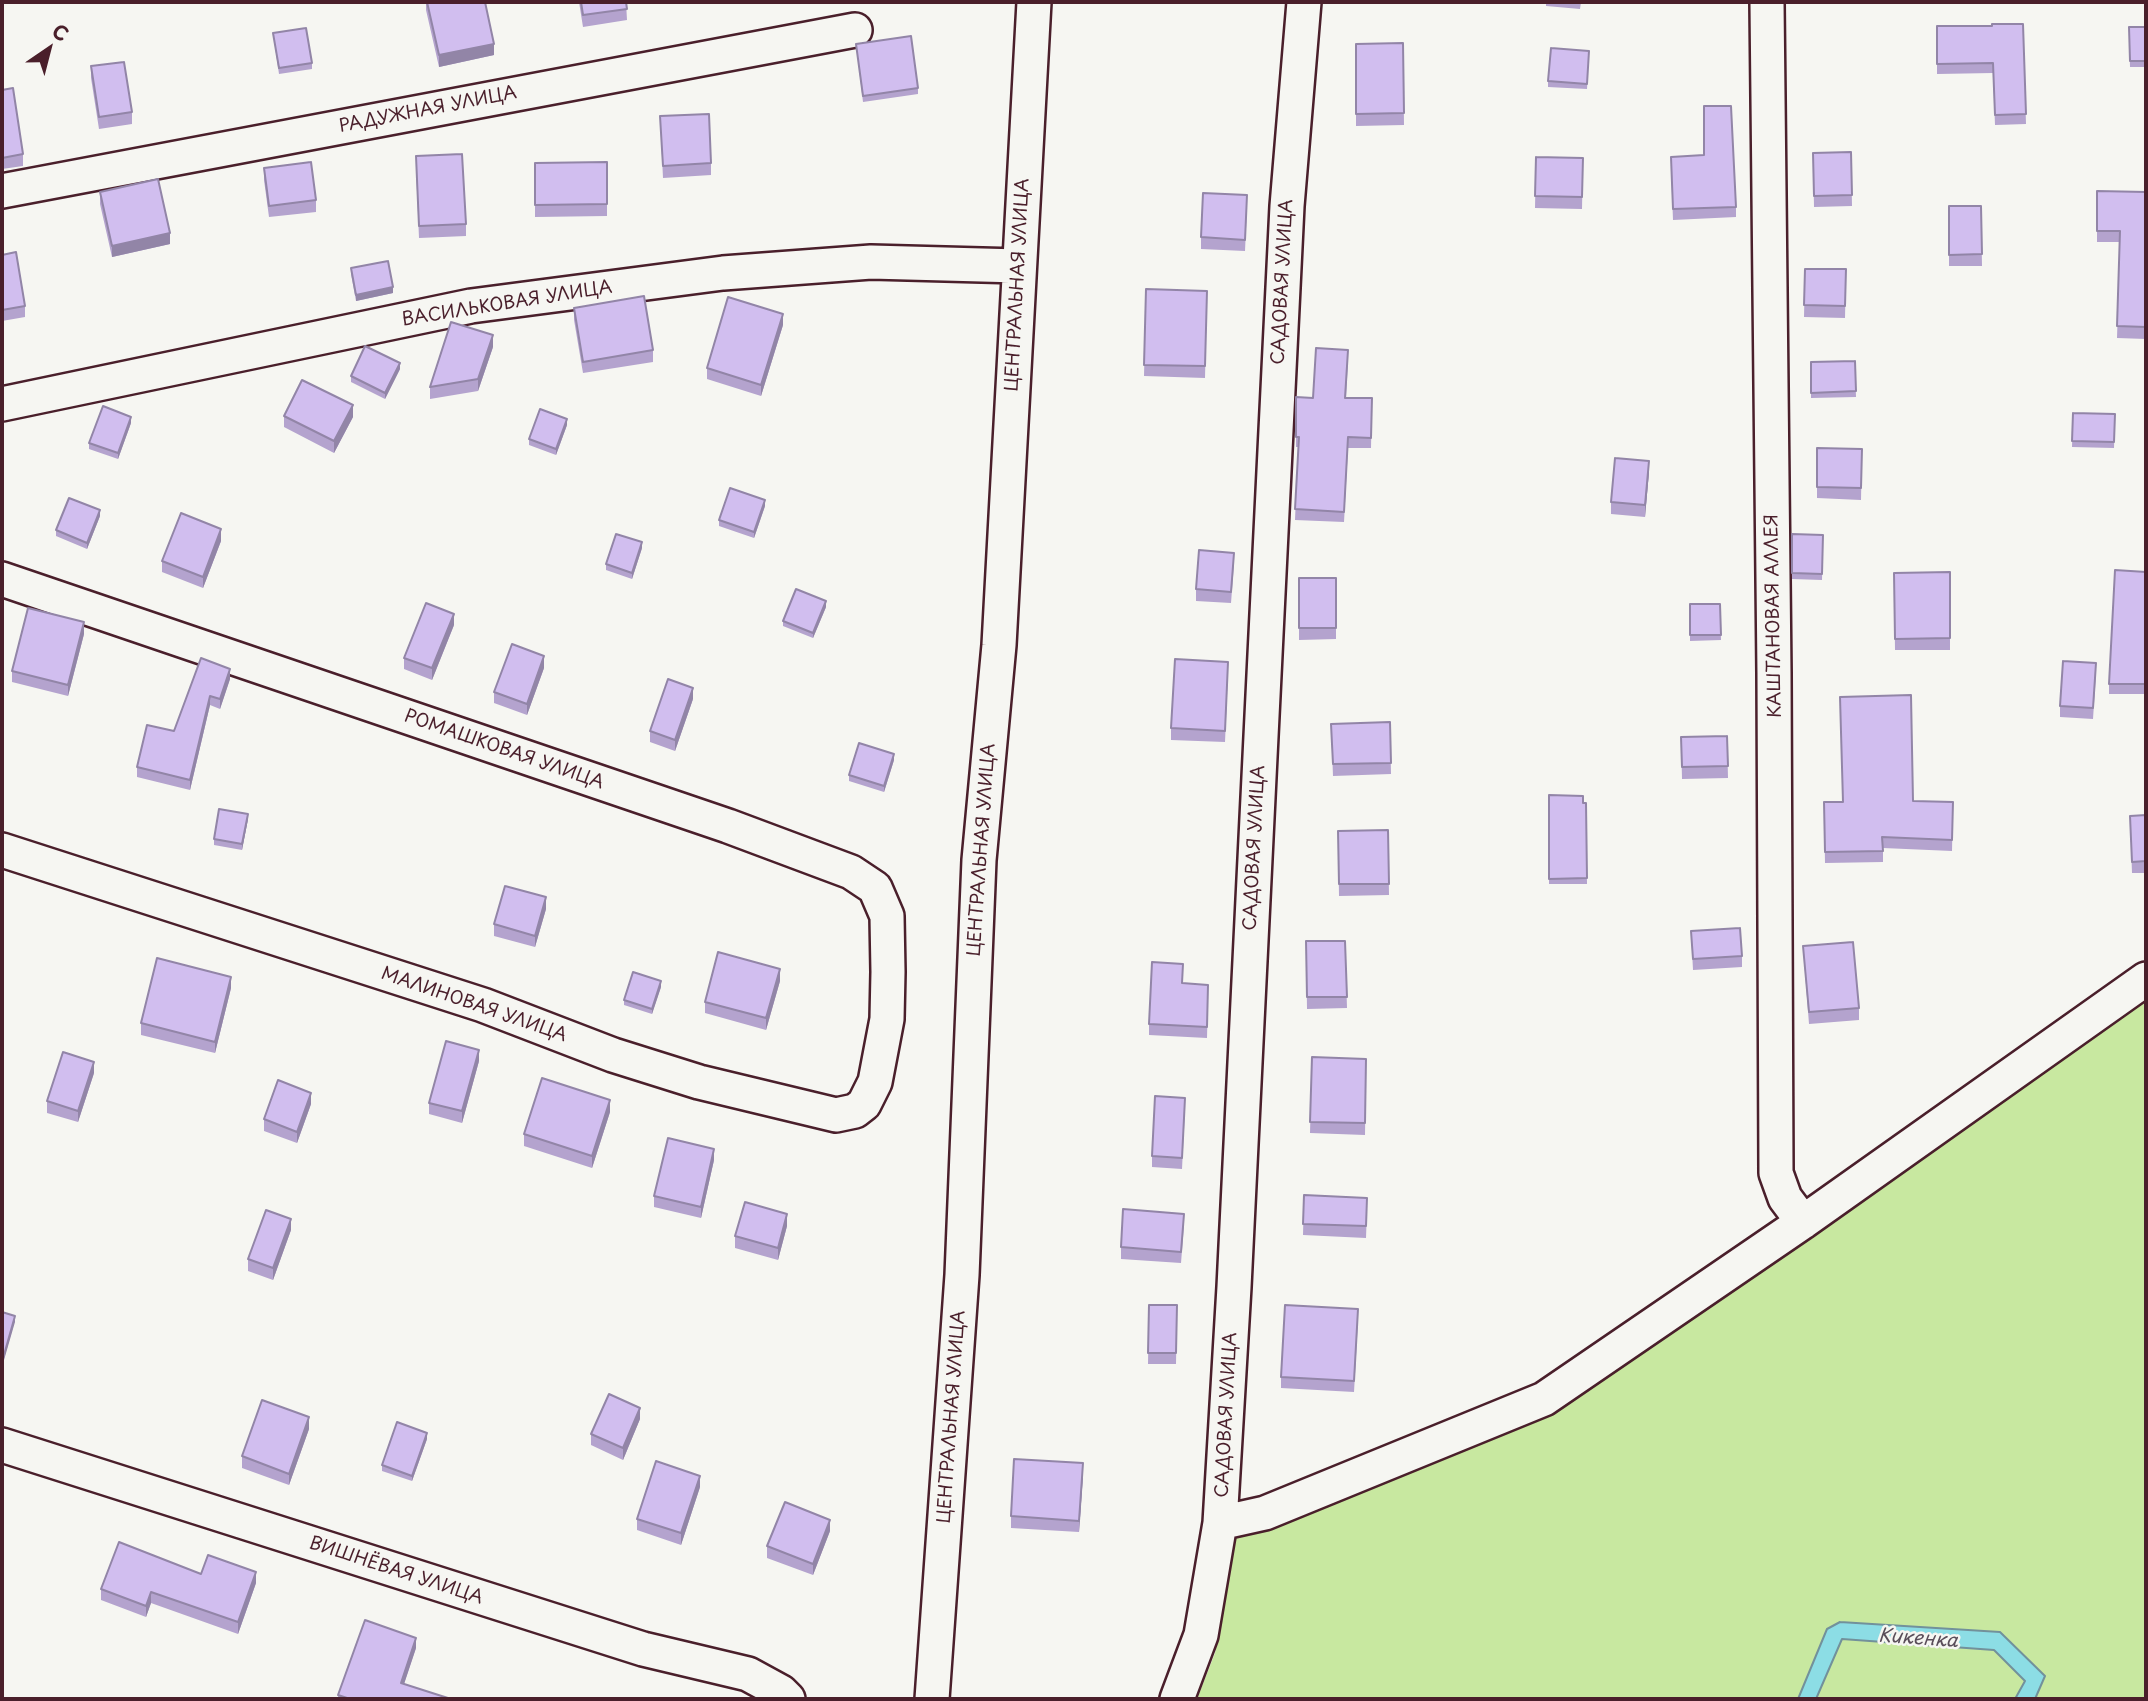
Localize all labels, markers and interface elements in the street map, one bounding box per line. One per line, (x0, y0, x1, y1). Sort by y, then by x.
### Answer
north arrow (14, 14, 84, 84)
text: С (47, 16, 75, 47)
street label: РАДУЖНАЯ УЛИЦА (337, 82, 519, 138)
street label: ЦЕНТРАЛЬНАЯ УЛИЦА (1002, 178, 1034, 392)
street label: САДОВАЯ УЛИЦА (1268, 199, 1298, 365)
street label: ВАСИЛЬКОВАЯ УЛИЦА (400, 277, 614, 331)
street label: КАШТАНОВАЯ АЛЛЕЯ (1761, 514, 1787, 718)
street label: РОМАШКОВАЯ УЛИЦА (401, 706, 607, 794)
street label: ЦЕНТРАЛЬНАЯ УЛИЦА (964, 743, 1000, 957)
street label: САДОВАЯ УЛИЦА (1240, 765, 1270, 931)
street label: МАЛИНОВАЯ УЛИЦА (378, 963, 570, 1047)
street label: ЦЕНТРАЛЬНАЯ УЛИЦА (934, 1310, 970, 1524)
street label: САДОВАЯ УЛИЦА (1212, 1332, 1242, 1498)
street label: ВИШНЁВАЯ УЛИЦА (306, 1533, 486, 1609)
water label: Кикенка (1877, 1625, 1959, 1653)

